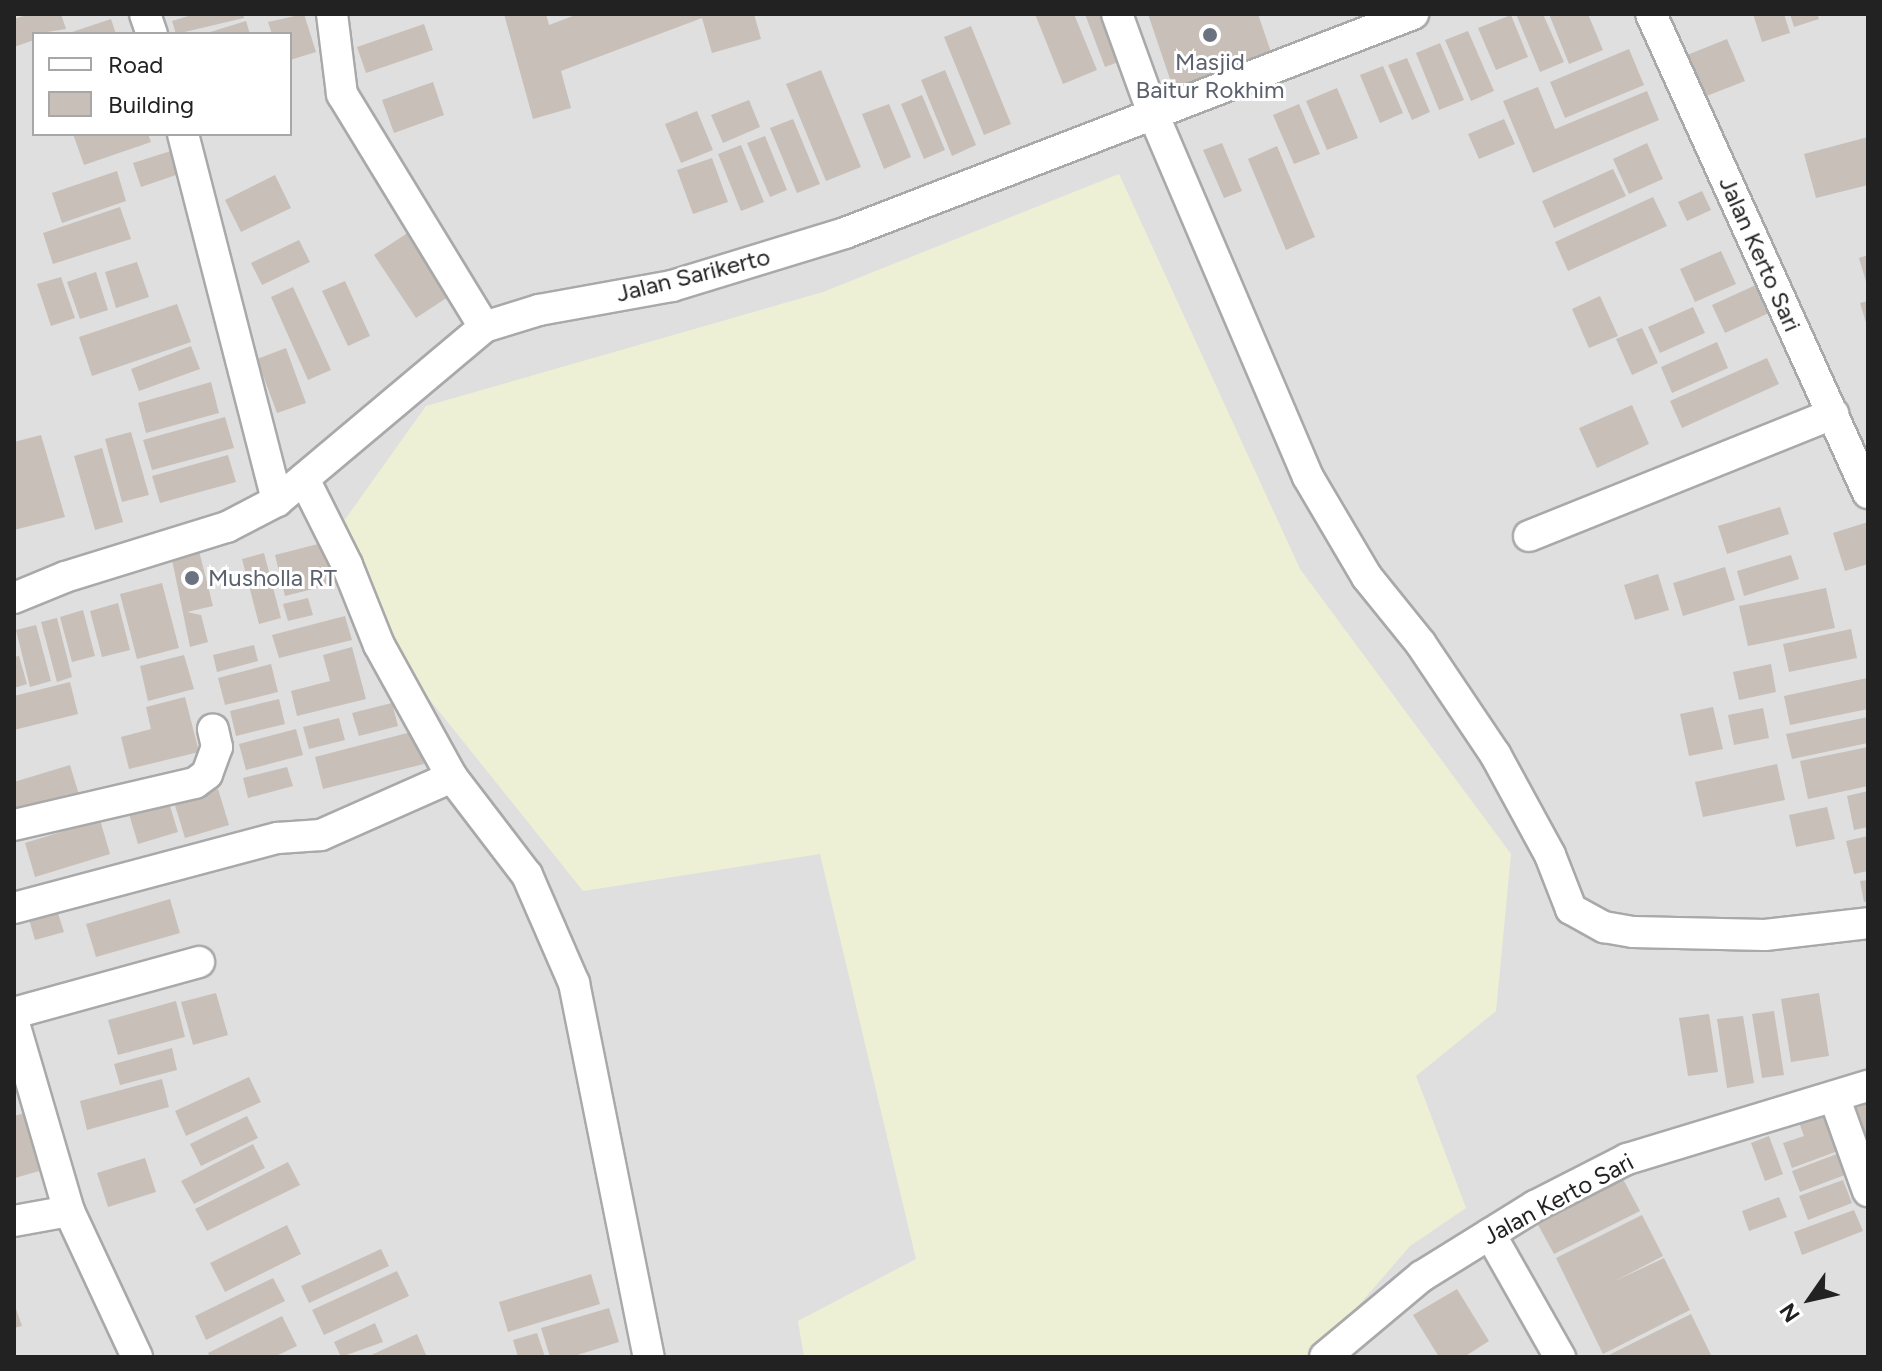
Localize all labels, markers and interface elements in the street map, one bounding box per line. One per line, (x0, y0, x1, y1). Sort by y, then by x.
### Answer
marker: Masjid Baitur Rokhim (1201, 26, 1219, 44)
legend (32, 32, 292, 136)
place label: Masjid Baitur Rokhim (1136, 48, 1284, 104)
text: Road (108, 50, 163, 79)
text: Building (108, 90, 194, 119)
street label: Jalan Kerto Sari (1713, 172, 1807, 336)
street label: Jalan Sarikerto (613, 242, 773, 308)
place label: Musholla RT (208, 564, 337, 592)
marker: Musholla RT (183, 569, 201, 587)
street label: Jalan Kerto Sari (1478, 1147, 1638, 1251)
north arrow (1770, 1259, 1850, 1339)
text: N (1774, 1298, 1806, 1327)

